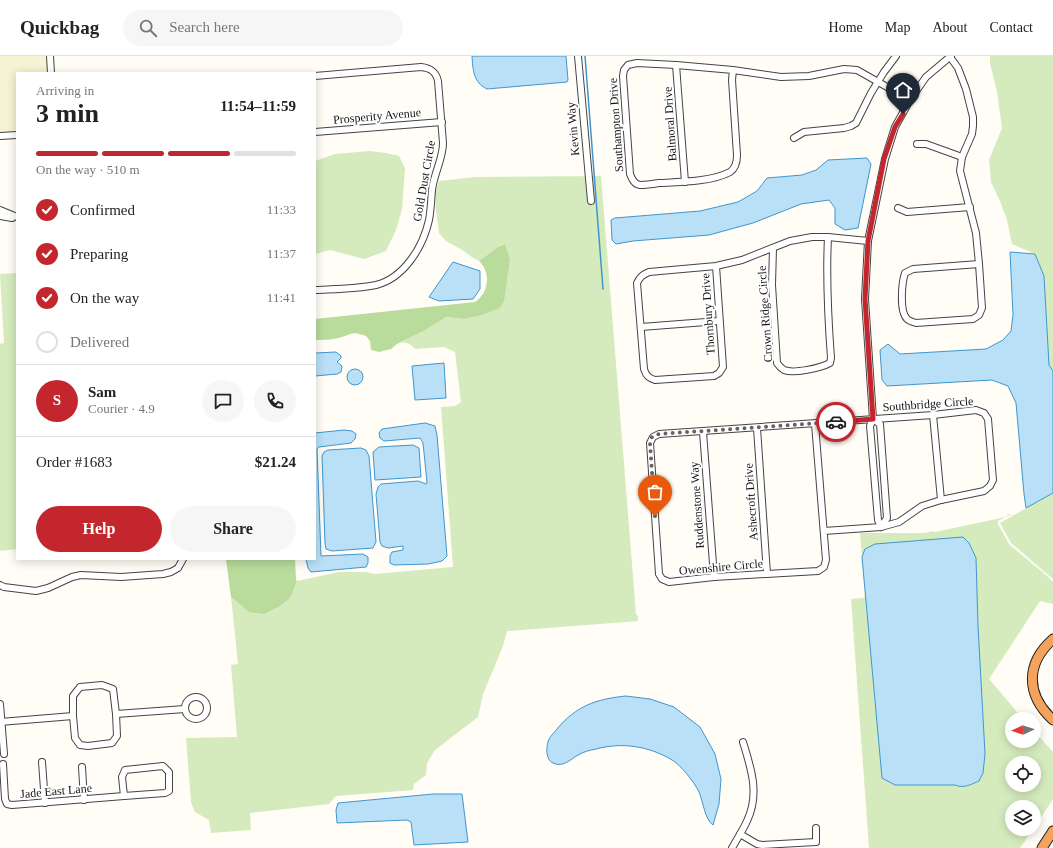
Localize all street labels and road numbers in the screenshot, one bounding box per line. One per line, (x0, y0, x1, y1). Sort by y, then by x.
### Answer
street label: Southampton Drive (606, 77, 626, 173)
street label: Balmoral Drive (660, 86, 680, 162)
street label: Kevin Way (564, 102, 582, 156)
street label: Prosperity Avenue (333, 105, 421, 127)
street label: Gold Dust Circle (410, 139, 438, 223)
street label: Crown Ridge Circle (755, 265, 775, 363)
street label: Thornbury Drive (698, 273, 718, 355)
street label: Southbridge Circle (882, 394, 974, 414)
street label: Ruddenstone Way (687, 461, 707, 549)
street label: Ashecroft Drive (741, 463, 761, 541)
street label: Owenshire Circle (678, 556, 764, 578)
street label: Jade East Lane (20, 781, 92, 801)

